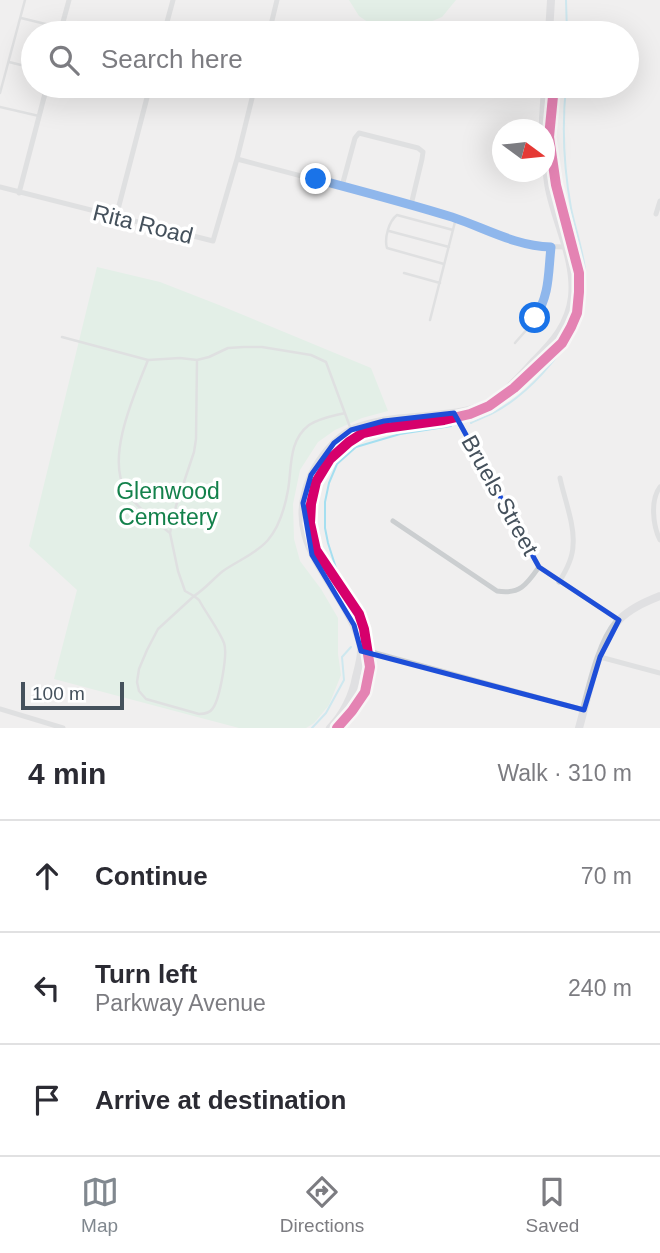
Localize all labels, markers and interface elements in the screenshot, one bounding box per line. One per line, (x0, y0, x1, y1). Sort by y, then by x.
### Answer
search box (21, 21, 639, 98)
icon: search (45, 41, 83, 79)
text: Search here (101, 44, 243, 74)
north arrow (492, 119, 555, 182)
route end (300, 163, 331, 194)
street label: Rita Road (90, 199, 196, 249)
route start (519, 302, 550, 333)
street label: Bruels Street (456, 431, 544, 560)
park label: Glenwood Cemetery (116, 478, 220, 530)
scale bar (21, 679, 124, 711)
text: 100 m (32, 683, 85, 704)
text: 4 min (28, 757, 106, 790)
text: Walk · 310 m (497, 760, 632, 786)
icon: ahead (28, 857, 66, 895)
text: Continue (95, 861, 208, 891)
text: 70 m (581, 863, 632, 889)
text: Turn left (95, 959, 197, 989)
icon: left (28, 969, 66, 1007)
text: 240 m (568, 975, 632, 1001)
text: Parkway Avenue (95, 990, 266, 1016)
icon: arrive (28, 1081, 66, 1119)
text: Arrive at destination (95, 1085, 346, 1115)
tab: Map (81, 1173, 119, 1237)
tab: Directions (280, 1173, 364, 1237)
tab: Saved (525, 1173, 579, 1237)

